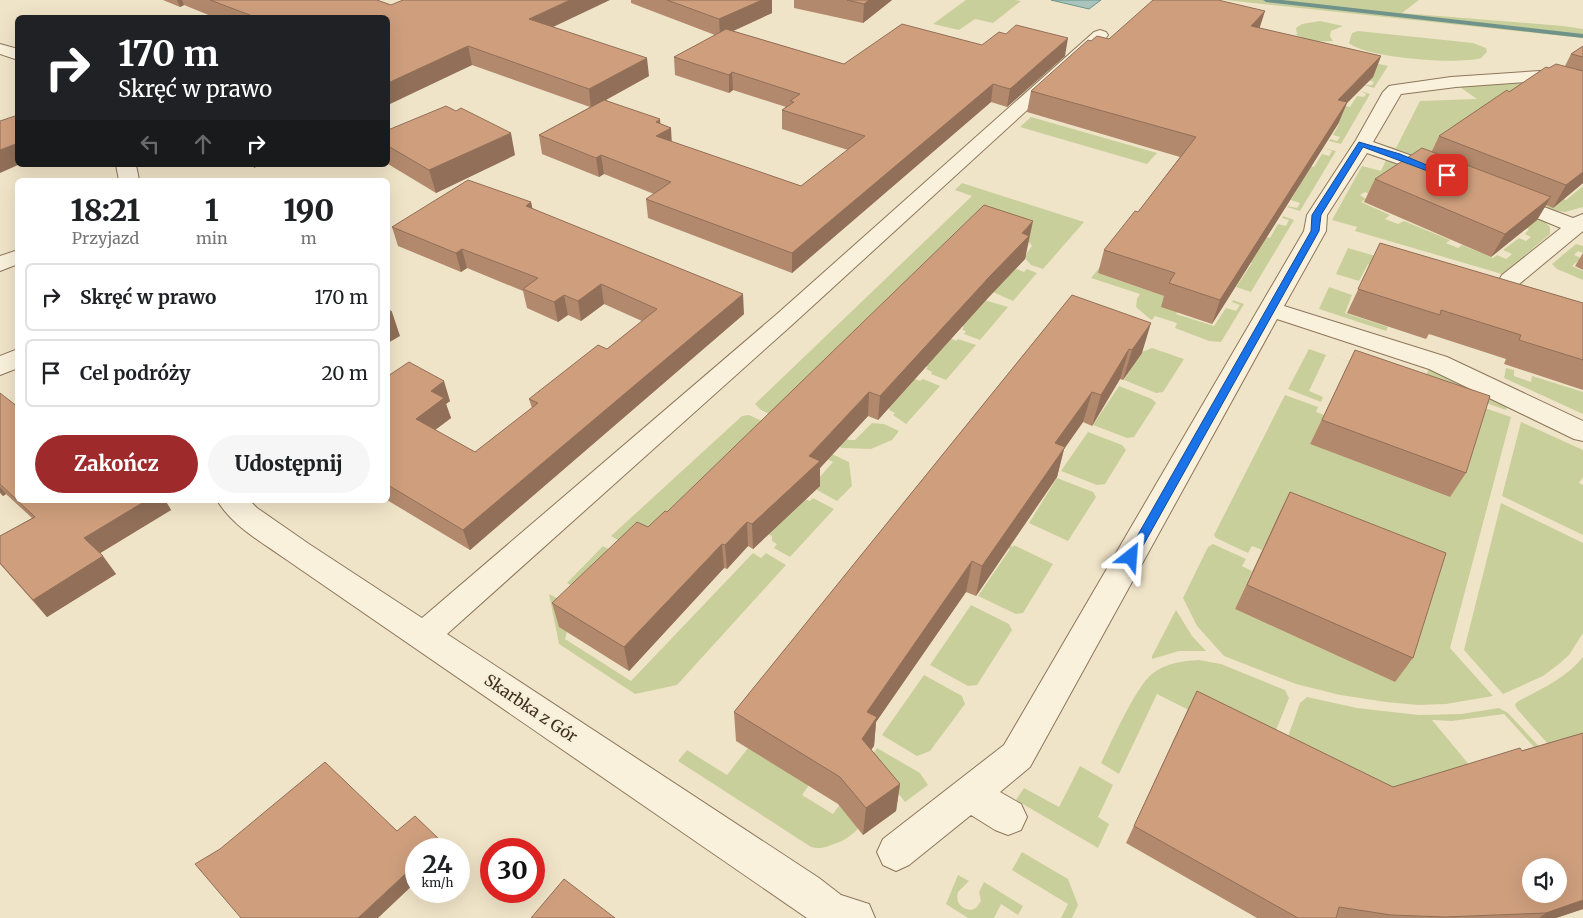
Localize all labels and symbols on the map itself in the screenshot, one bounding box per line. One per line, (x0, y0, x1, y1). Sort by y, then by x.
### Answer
pin (1426, 154, 1468, 196)
position arrow (1104, 530, 1156, 582)
street label: Skarbka z Gór (481, 670, 581, 746)
speed limit sign: 30 (480, 838, 545, 903)

